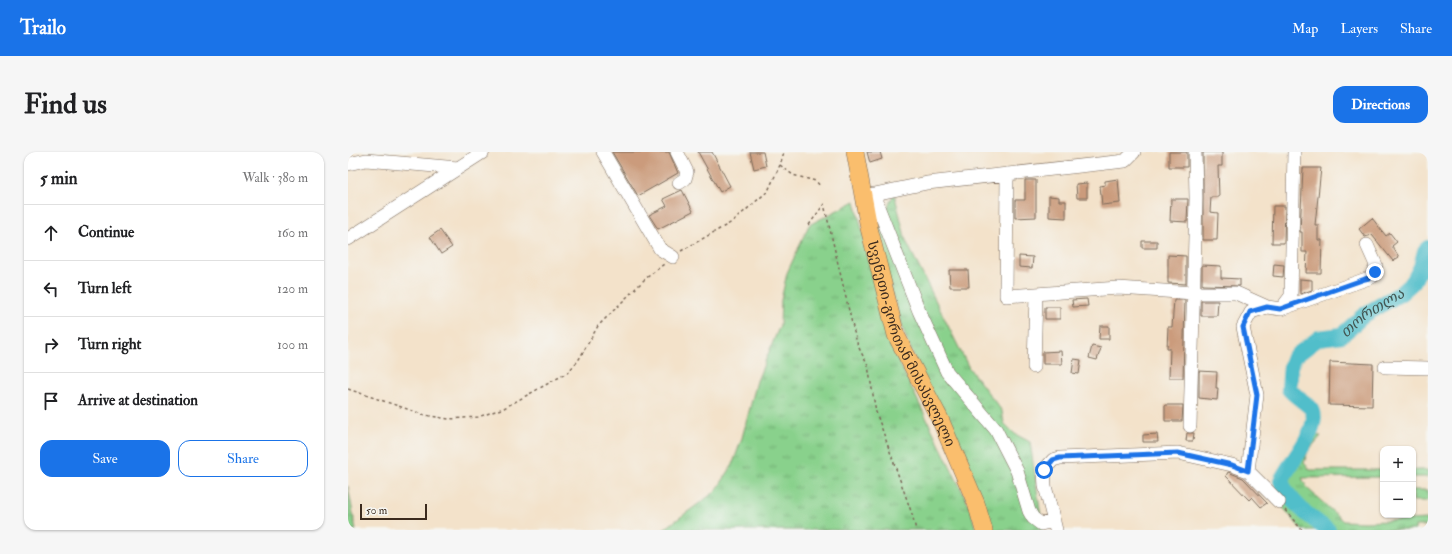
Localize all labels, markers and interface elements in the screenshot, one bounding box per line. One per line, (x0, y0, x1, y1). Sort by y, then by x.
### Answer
text: Trailo (20, 16, 66, 40)
text: Map (1292, 20, 1318, 37)
text: Layers (1340, 20, 1378, 37)
text: Share (1400, 20, 1432, 37)
button: Directions (1333, 86, 1428, 123)
text: Find us (24, 87, 107, 122)
text: 5 min (40, 168, 78, 189)
text: Walk · 380 m (242, 170, 308, 186)
icon: ahead (40, 222, 62, 244)
text: Continue (78, 223, 134, 242)
text: 160 m (277, 225, 308, 241)
street label: სვენეთი-გორთან მისასვლელი (864, 239, 959, 449)
route end (1366, 263, 1384, 281)
icon: left (40, 278, 62, 300)
text: Turn left (78, 279, 132, 298)
text: 120 m (277, 281, 308, 297)
water label: თორთლა (1336, 283, 1408, 342)
icon: right (40, 334, 62, 356)
text: Turn right (78, 335, 141, 354)
text: 100 m (277, 337, 308, 353)
icon: arrive (40, 390, 62, 412)
text: Arrive at destination (78, 391, 198, 410)
button: Save (40, 440, 170, 477)
button: Share (178, 440, 308, 477)
map controls (1380, 446, 1416, 518)
button: + (1380, 446, 1416, 482)
route start (1035, 461, 1053, 479)
button: − (1380, 482, 1416, 518)
scale bar (360, 502, 427, 521)
text: 50 m (366, 504, 387, 517)

